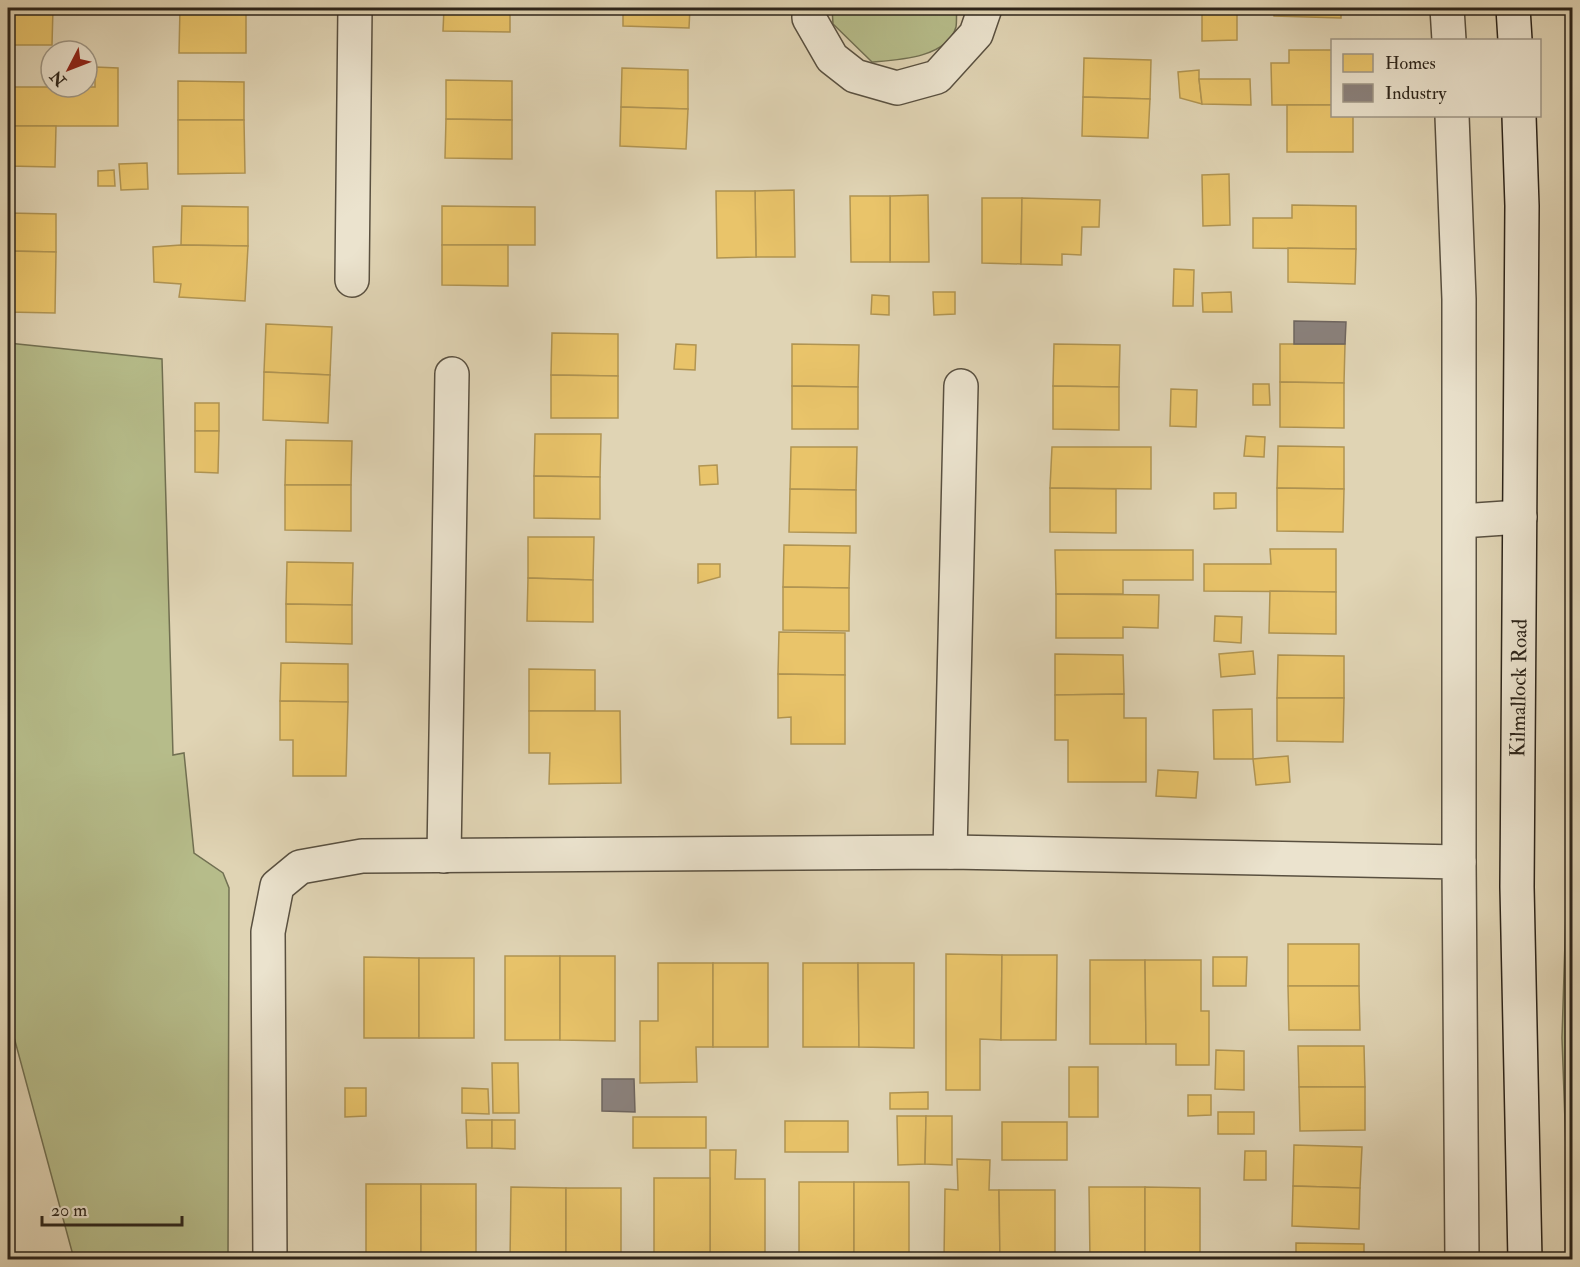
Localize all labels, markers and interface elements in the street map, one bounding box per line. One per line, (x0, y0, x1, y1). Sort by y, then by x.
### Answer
north arrow (39, 39, 99, 99)
legend (1331, 39, 1541, 117)
text: Homes (1385, 52, 1436, 75)
text: N (46, 66, 71, 91)
text: Industry (1385, 82, 1447, 105)
street label: Kilmallock Road (1504, 618, 1534, 757)
scale bar (42, 1189, 182, 1227)
text: 20 m (51, 1199, 87, 1222)

